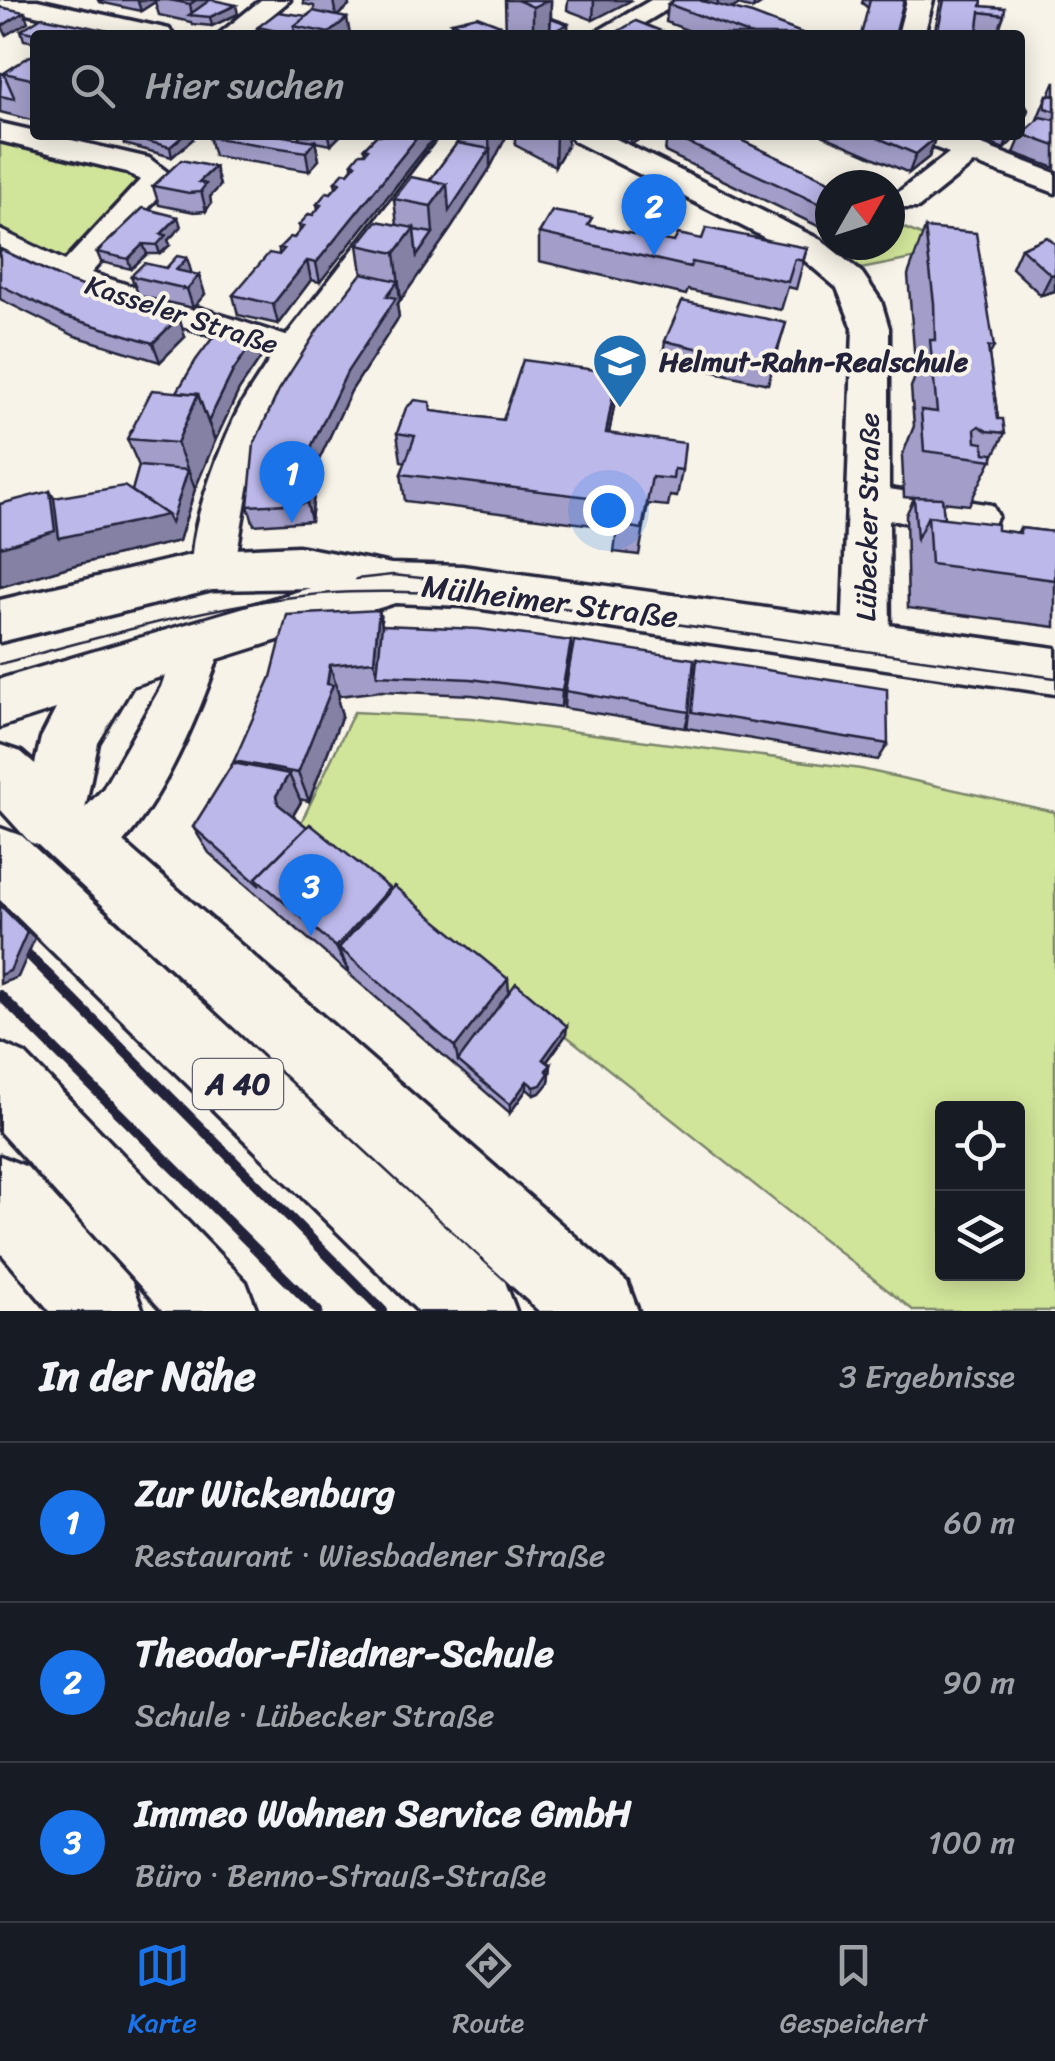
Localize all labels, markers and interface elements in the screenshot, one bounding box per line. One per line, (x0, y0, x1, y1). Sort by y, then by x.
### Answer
search box (30, 30, 1025, 140)
text: Hier suchen (145, 52, 344, 119)
icon: search (65, 58, 120, 113)
north arrow (815, 170, 905, 260)
pin: 2 (622, 174, 686, 256)
street label: Kasseler Straße (79, 260, 285, 369)
school or university icon: Helmut-Rahn-Realschule (590, 331, 650, 410)
place label: Helmut-Rahn-Realschule (659, 337, 969, 386)
street label: Lübecker Straße (841, 412, 894, 622)
pin: 1 (260, 440, 324, 523)
your location (583, 485, 634, 536)
street label: Mülheimer Straße (419, 558, 681, 645)
pin: 3 (278, 854, 344, 936)
road number: A 40 (193, 1059, 283, 1109)
map controls (935, 1101, 1025, 1281)
button: locate (935, 1101, 1025, 1191)
button: layers (935, 1191, 1025, 1281)
text: In der Nähe (40, 1339, 256, 1413)
text: 3 Ergebnisse (839, 1348, 1015, 1405)
text: Zur Wickenburg (135, 1460, 395, 1527)
text: 1 (66, 1494, 79, 1551)
text: 60 m (944, 1494, 1015, 1551)
text: Restaurant · Wiesbadener Straße (135, 1527, 605, 1584)
text: Theodor-Fliedner-Schule (135, 1620, 554, 1687)
text: 2 (63, 1654, 82, 1711)
text: 90 m (942, 1654, 1015, 1711)
text: Schule · Lübecker Straße (135, 1687, 494, 1744)
text: Immeo Wohnen Service GmbH (135, 1780, 632, 1847)
text: 3 (64, 1814, 81, 1871)
text: 100 m (928, 1814, 1015, 1871)
text: Büro · Benno-Strauß-Straße (135, 1847, 546, 1904)
tab: Karte (128, 1938, 197, 2047)
tab: Route (452, 1938, 524, 2047)
tab: Gespeichert (780, 1938, 927, 2047)

